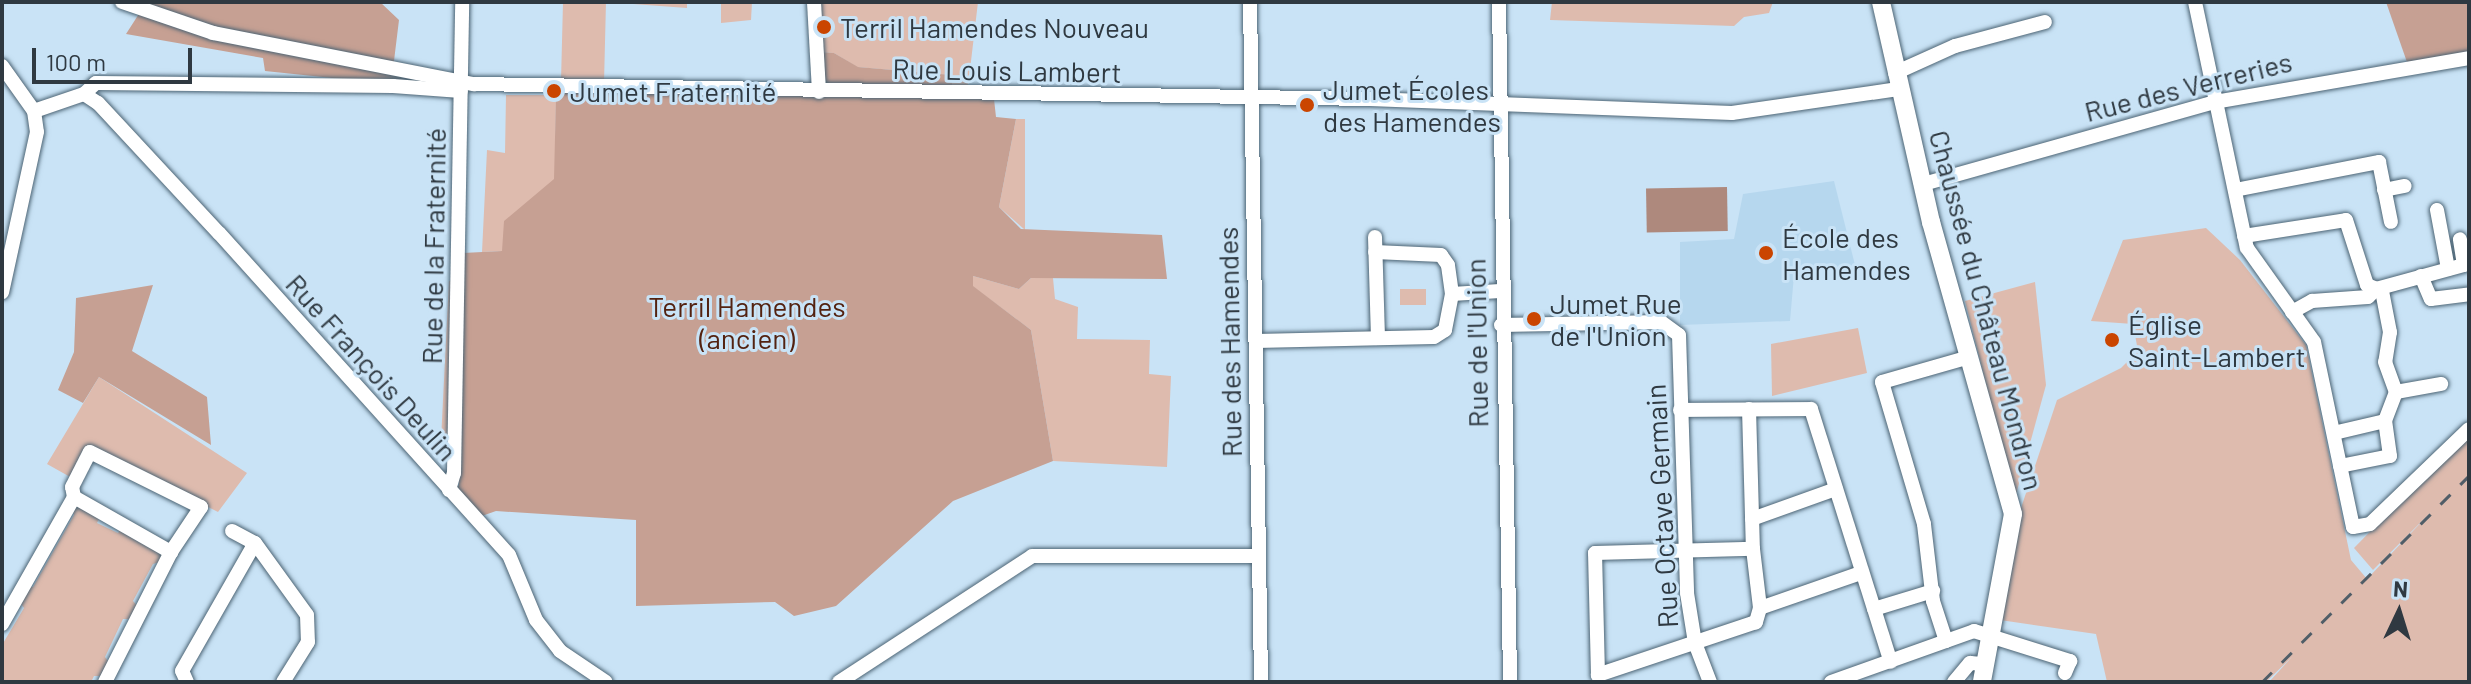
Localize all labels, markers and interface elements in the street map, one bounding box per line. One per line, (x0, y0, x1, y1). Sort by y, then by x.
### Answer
place label: Terril Hamendes Nouveau (840, 10, 1149, 44)
marker: Terril Hamendes Nouveau (815, 18, 833, 36)
scale bar (36, 32, 196, 82)
street label: Rue des Verreries (2081, 44, 2295, 128)
text: 100 m (46, 47, 106, 76)
street label: Rue Louis Lambert (892, 51, 1122, 89)
place label: Jumet Écoles des Hamendes (1323, 72, 1501, 138)
place label: Jumet Fraternité (570, 74, 776, 108)
marker: Jumet Fraternité (545, 82, 563, 100)
marker: Jumet Écoles des Hamendes (1298, 96, 1316, 114)
street label: Chaussée du Château Mondron (1923, 126, 2051, 494)
street label: Rue de la Fraternité (414, 127, 452, 365)
place label: École des Hamendes (1782, 220, 1911, 286)
street label: Rue des Hamendes (1210, 226, 1248, 458)
marker: École des Hamendes (1757, 244, 1775, 262)
street label: Rue de l'Union (1458, 258, 1494, 428)
street label: Rue François Deulin (279, 267, 465, 467)
place label: Jumet Rue de l'Union (1550, 286, 1682, 352)
park label: Terril Hamendes (ancien) (648, 289, 846, 355)
place label: Église Saint-Lambert (2128, 307, 2306, 373)
marker: Jumet Rue de l'Union (1525, 310, 1543, 328)
marker: Église Saint-Lambert (2103, 331, 2121, 349)
street label: Rue Octave Germain (1638, 383, 1684, 629)
north arrow (2359, 572, 2439, 652)
text: N (2392, 575, 2409, 602)

